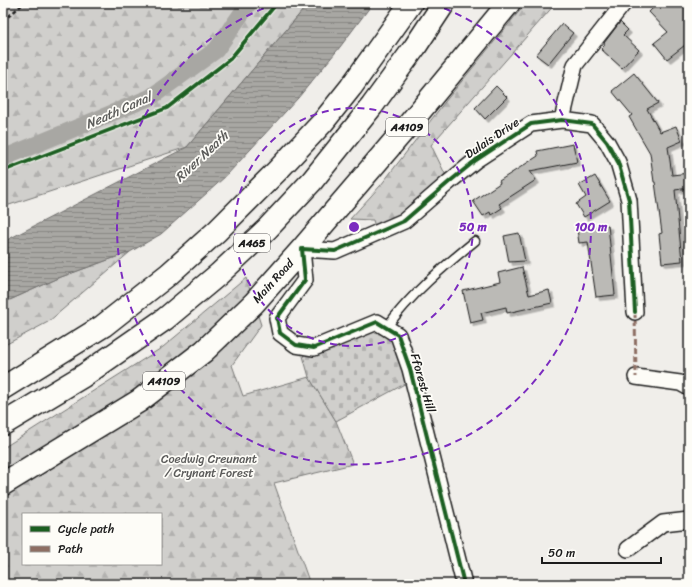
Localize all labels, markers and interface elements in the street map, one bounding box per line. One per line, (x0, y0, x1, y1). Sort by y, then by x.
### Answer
water label: Neath Canal (82, 84, 158, 135)
street label: Dulais Drive (460, 111, 524, 165)
road number: A4109 (386, 118, 428, 136)
water label: River Neath (169, 124, 235, 188)
text: 50 m (459, 216, 487, 238)
text: 100 m (575, 216, 608, 238)
centre of rings (347, 220, 361, 234)
road number: A465 (234, 234, 270, 252)
street label: Main Road (247, 253, 300, 309)
street label: Fforest Hill (404, 351, 442, 416)
road number: A4109 (143, 372, 185, 390)
park label: Coedwig Creunant / Crynant Forest (161, 448, 257, 484)
legend (22, 513, 162, 565)
text: Cycle path (58, 518, 114, 540)
text: Path (58, 538, 83, 560)
scale bar (542, 539, 661, 565)
text: 50 m (548, 542, 575, 564)

